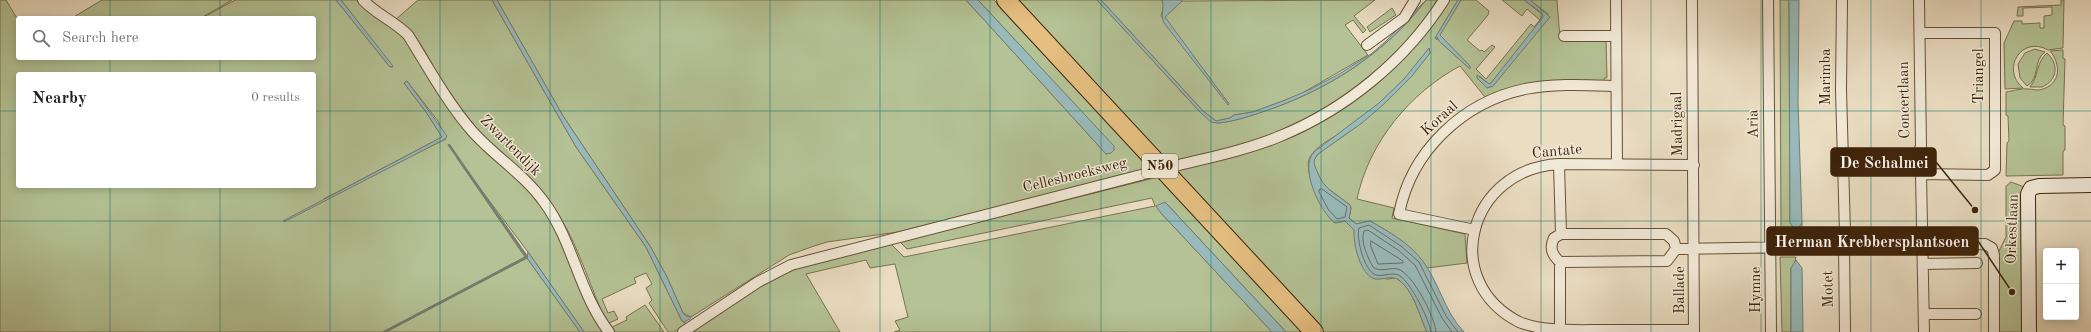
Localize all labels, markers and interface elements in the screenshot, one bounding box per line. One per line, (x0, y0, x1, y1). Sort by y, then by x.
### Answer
search box (16, 16, 316, 60)
icon: search (30, 27, 52, 49)
text: Search here (62, 31, 139, 46)
street label: Marimba (1819, 48, 1834, 106)
street label: Triangel (1972, 48, 1987, 104)
street label: Concertlaan (1897, 61, 1913, 139)
text: Nearby (32, 90, 87, 107)
text: 0 results (251, 91, 300, 104)
street label: Madrigaal (1670, 91, 1686, 157)
street label: Koraal (1419, 99, 1461, 139)
street label: Aria (1746, 109, 1762, 139)
street label: Zwartendijk (477, 113, 543, 179)
street label: Cantate (1531, 142, 1583, 162)
callout: De Schalmei (1831, 148, 1936, 176)
road number: N50 (1142, 154, 1178, 178)
street label: Cellesbroeksweg (1021, 156, 1129, 196)
text: De Schalmei (1839, 156, 1929, 172)
street label: Orkestlaan (2004, 194, 2022, 264)
callout: Herman Krebbersplantsoen (1767, 227, 1978, 255)
text: Herman Krebbersplantsoen (1775, 235, 1970, 251)
map controls (2043, 248, 2079, 320)
button: + (2043, 248, 2079, 284)
street label: Ballade (1673, 266, 1688, 314)
street label: Hymne (1749, 267, 1764, 313)
street label: Motet (1821, 270, 1837, 308)
button: − (2043, 284, 2079, 320)

